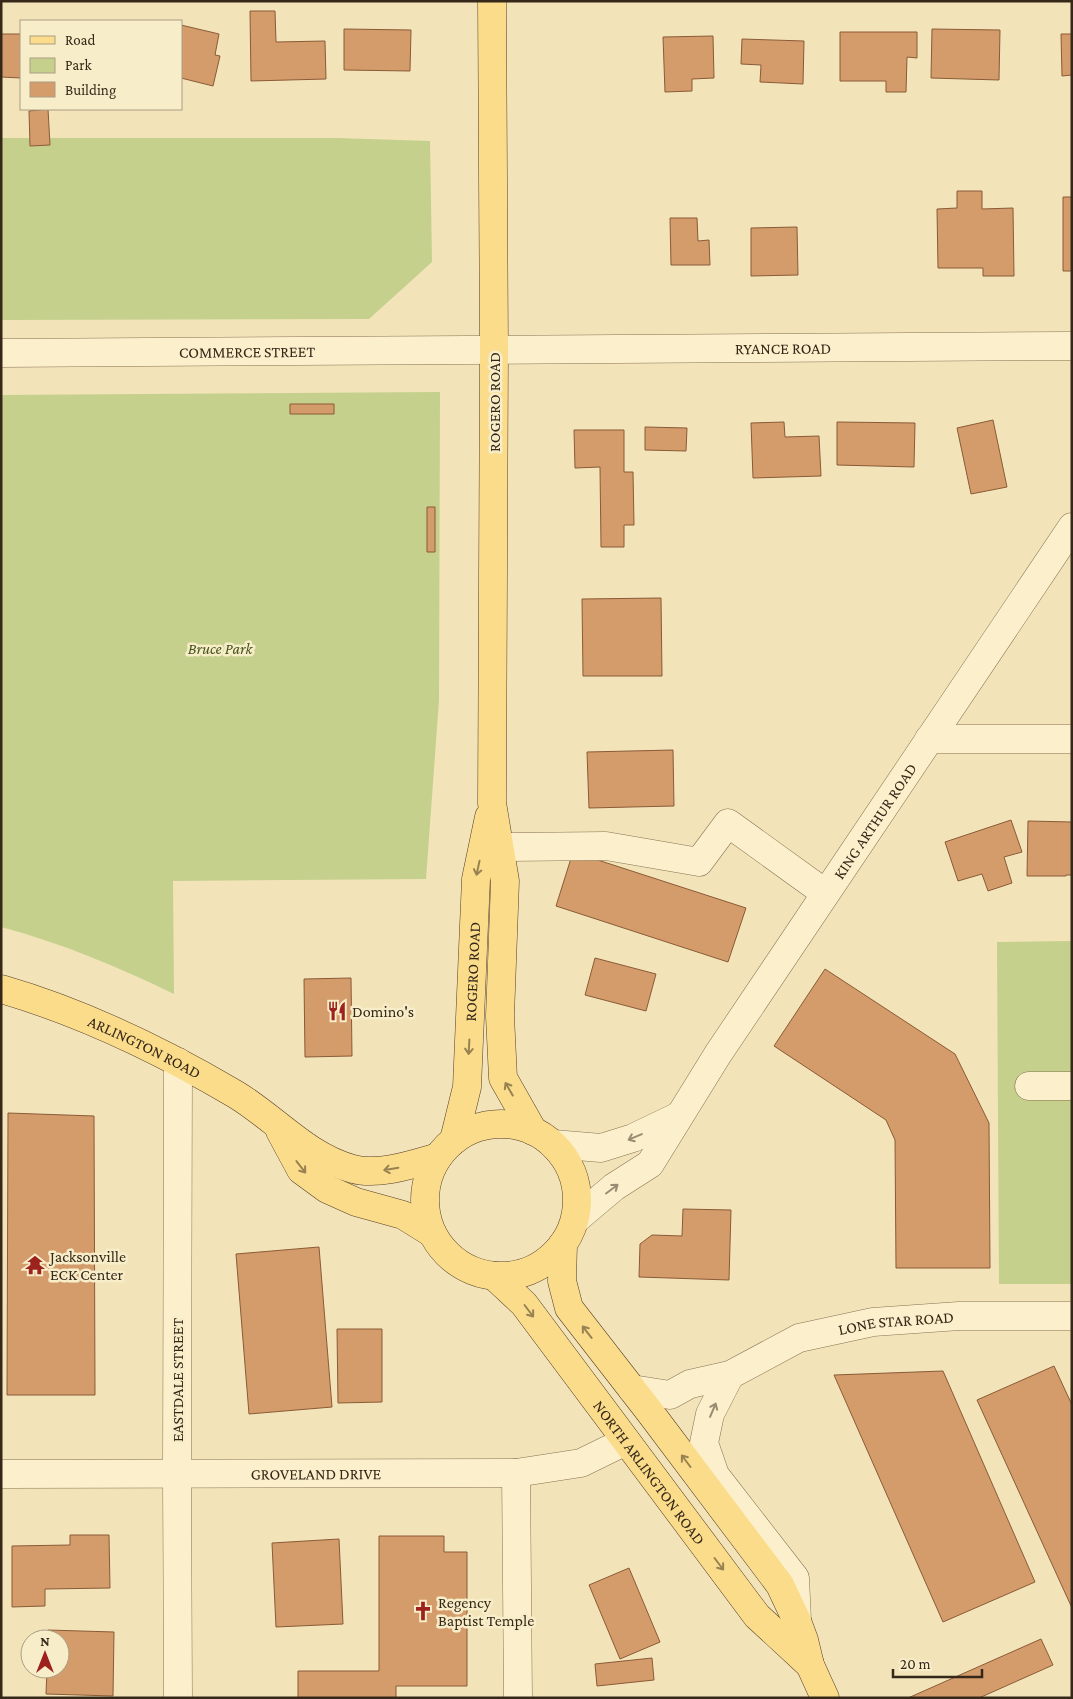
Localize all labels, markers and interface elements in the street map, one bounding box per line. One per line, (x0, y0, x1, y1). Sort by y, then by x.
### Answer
legend (20, 20, 182, 110)
text: Road (65, 32, 96, 48)
text: Park (65, 57, 92, 73)
text: Building (65, 82, 116, 99)
street label: RYANCE ROAD (735, 339, 831, 357)
street label: COMMERCE STREET (179, 342, 315, 360)
street label: ROGERO ROAD (486, 352, 503, 452)
park label: Bruce Park (188, 640, 253, 657)
street label: KING ARTHUR ROAD (830, 760, 920, 882)
one-way arrow (473, 859, 482, 875)
street label: ROGERO ROAD (461, 921, 483, 1022)
restaurant icon: Domino's (326, 1000, 348, 1022)
place label: Domino's (352, 1003, 414, 1020)
street label: ARLINGTON ROAD (86, 1012, 204, 1081)
one-way arrow (465, 1039, 474, 1055)
one-way arrow (504, 1082, 514, 1097)
one-way arrow (628, 1132, 643, 1142)
one-way arrow (296, 1160, 306, 1174)
one-way arrow (383, 1164, 399, 1174)
one-way arrow (605, 1183, 618, 1194)
place label: Jacksonville ECK Center (48, 1248, 126, 1283)
temple icon: Jacksonville ECK Center (24, 1254, 46, 1276)
one-way arrow (524, 1304, 534, 1318)
street label: LONE STAR ROAD (836, 1308, 954, 1338)
street label: EASTDALE STREET (169, 1318, 186, 1442)
one-way arrow (582, 1326, 593, 1339)
street label: NORTH ARLINGTON ROAD (590, 1397, 709, 1548)
one-way arrow (709, 1403, 719, 1418)
one-way arrow (681, 1455, 692, 1468)
street label: GROVELAND DRIVE (251, 1465, 382, 1482)
one-way arrow (713, 1557, 724, 1570)
place label: Regency Baptist Temple (438, 1594, 534, 1630)
church icon: Regency Baptist Temple (412, 1600, 434, 1622)
north arrow (20, 1629, 70, 1679)
text: N (40, 1633, 50, 1649)
scale bar (893, 1646, 982, 1678)
text: 20 m (900, 1656, 931, 1672)

